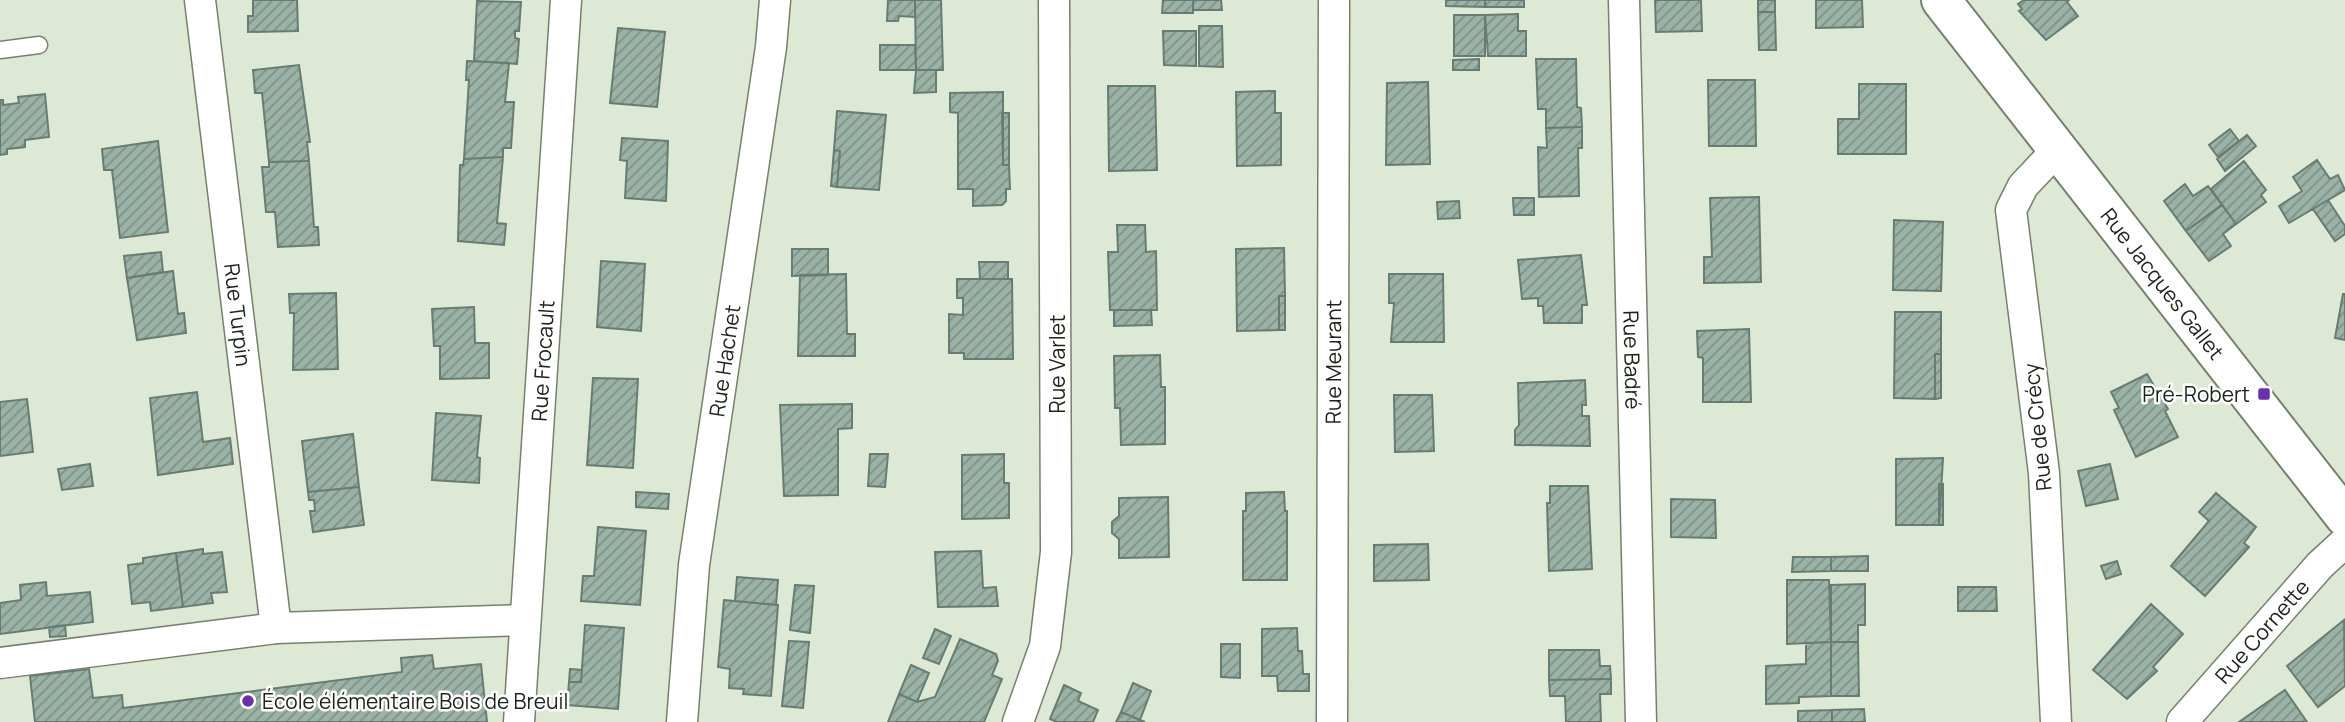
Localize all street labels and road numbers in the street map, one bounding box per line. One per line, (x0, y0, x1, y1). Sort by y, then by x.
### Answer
street label: Rue Jacques Gallet (2095, 202, 2231, 365)
street label: Rue Turpin (218, 262, 258, 368)
street label: Rue Frocault (525, 299, 560, 422)
street label: Rue Meurant (1319, 300, 1347, 424)
street label: Rue Hachet (702, 303, 747, 419)
street label: Rue Badré (1617, 310, 1648, 410)
street label: Rue Varlet (1043, 315, 1071, 413)
street label: Rue de Crécy (2016, 362, 2058, 492)
street label: Rue Cornette (2209, 573, 2315, 689)

